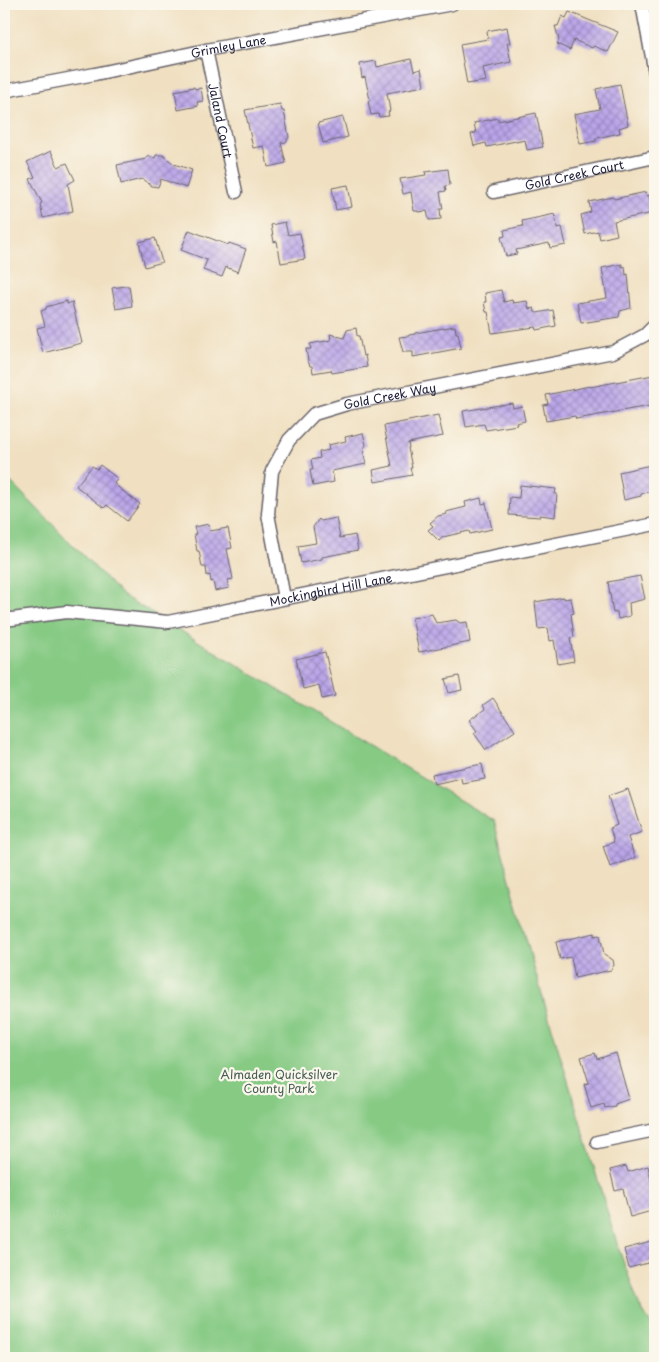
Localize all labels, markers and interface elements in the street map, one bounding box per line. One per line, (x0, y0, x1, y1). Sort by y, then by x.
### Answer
street label: Grimley Lane (189, 30, 268, 62)
street label: Jaland Court (204, 81, 238, 160)
street label: Gold Creek Court (523, 155, 625, 194)
street label: Gold Creek Way (342, 378, 438, 414)
street label: Mockingbird Hill Lane (268, 568, 394, 610)
park label: Almaden Quicksilver County Park (220, 1065, 338, 1097)

